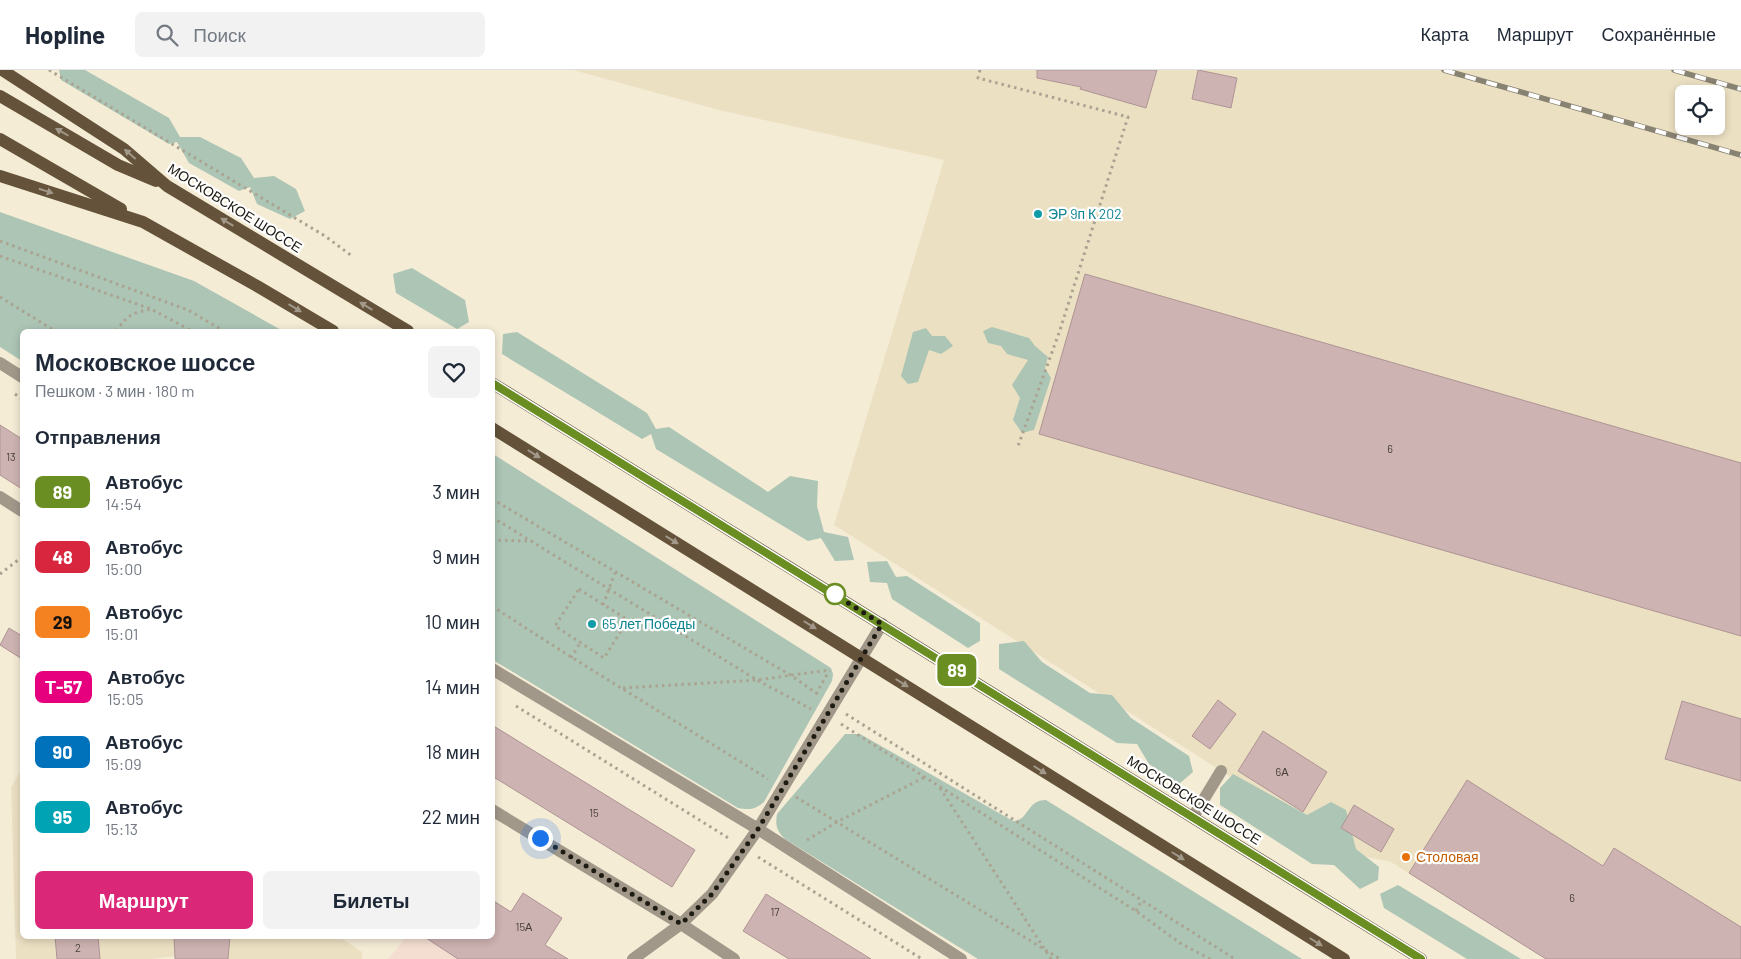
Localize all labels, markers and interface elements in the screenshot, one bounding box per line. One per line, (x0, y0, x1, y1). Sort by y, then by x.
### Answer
search box (135, 12, 485, 57)
text: Hopline (25, 20, 105, 49)
icon: search (153, 21, 181, 49)
text: Поиск (193, 23, 246, 46)
text: Карта (1421, 23, 1469, 45)
text: Маршрут (1497, 23, 1573, 45)
text: Сохранённые (1601, 23, 1716, 45)
map controls (1675, 85, 1725, 135)
button: locate (1675, 85, 1725, 135)
one-way arrow (55, 128, 68, 137)
one-way arrow (124, 149, 137, 160)
street label: МОСКОВСКОЕ ШОССЕ (165, 159, 305, 256)
one-way arrow (39, 188, 54, 195)
place label: ЭР 9п К 202 (1048, 205, 1122, 222)
marker: ЭР 9п К 202 (1032, 208, 1044, 220)
one-way arrow (220, 218, 233, 227)
one-way arrow (359, 301, 373, 311)
one-way arrow (289, 304, 302, 313)
button: heart (428, 346, 480, 398)
text: Московское шоссе (35, 347, 255, 376)
text: Пешком · 3 мин · 180 m (35, 381, 194, 400)
text: Отправления (35, 425, 161, 448)
house number: 6 (1387, 442, 1393, 455)
house number: 13 (6, 450, 16, 463)
one-way arrow (527, 450, 541, 459)
text: Автобус (105, 470, 183, 493)
text: 3 мин (432, 480, 480, 503)
text: 89 (53, 481, 72, 503)
text: 14:54 (105, 494, 142, 513)
text: Автобус (105, 535, 183, 558)
one-way arrow (666, 535, 679, 544)
text: 9 мин (432, 545, 480, 568)
text: 48 (52, 546, 73, 568)
text: 15:00 (105, 559, 142, 578)
unlabelled marker (824, 583, 846, 605)
text: Автобус (105, 600, 183, 623)
text: 10 мин (425, 610, 480, 633)
text: 29 (53, 611, 72, 633)
place label: 65 лет Победы (602, 615, 695, 632)
marker: 65 лет Победы (586, 618, 598, 630)
one-way arrow (804, 620, 817, 630)
text: 15:01 (105, 624, 138, 643)
line badge: 89 (934, 654, 980, 686)
text: 89 (947, 659, 967, 681)
text: Автобус (107, 665, 185, 688)
text: 14 мин (425, 675, 480, 698)
text: Т-57 (45, 676, 82, 698)
one-way arrow (896, 679, 909, 688)
text: 15:05 (107, 689, 144, 708)
text: Автобус (105, 730, 183, 753)
text: 18 мин (425, 740, 480, 763)
text: 90 (53, 741, 72, 763)
street label: МОСКОВСКОЕ ШОССЕ (1124, 751, 1264, 848)
text: 15:09 (105, 754, 142, 773)
one-way arrow (1033, 765, 1047, 775)
house number: 6А (1275, 765, 1289, 778)
text: Автобус (105, 795, 183, 818)
text: 22 мин (422, 805, 480, 828)
text: 95 (53, 806, 72, 828)
house number: 15 (589, 806, 599, 819)
text: 15:13 (105, 819, 138, 838)
your location (528, 826, 553, 851)
place label: Столовая (1416, 848, 1479, 865)
one-way arrow (1171, 851, 1185, 860)
marker: Столовая (1400, 851, 1412, 863)
button: Маршрут (35, 871, 253, 929)
button: Билеты (263, 871, 480, 929)
house number: 6 (1569, 891, 1575, 904)
house number: 17 (770, 905, 780, 918)
house number: 15А (516, 920, 533, 933)
one-way arrow (1309, 937, 1323, 946)
house number: 2 (75, 941, 81, 954)

